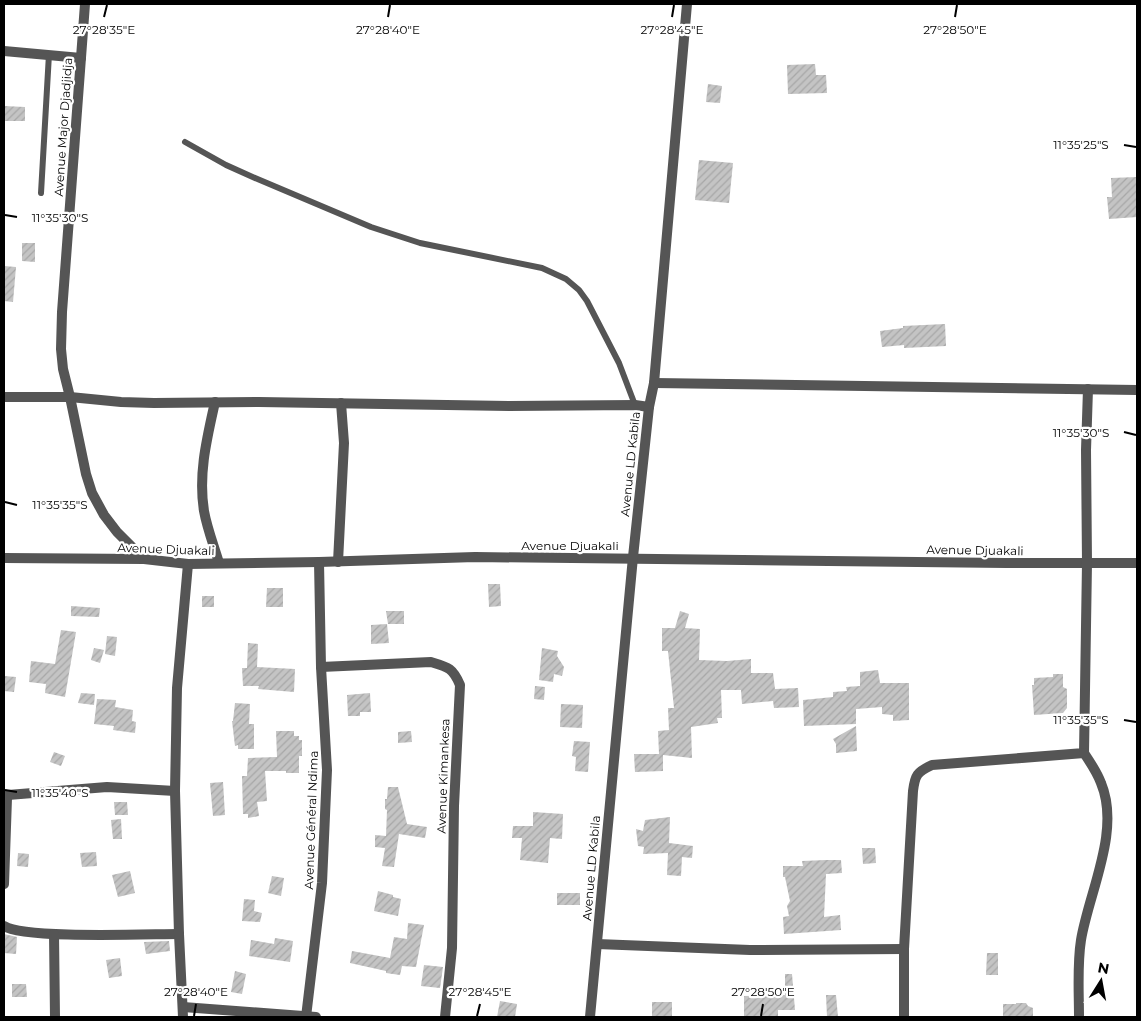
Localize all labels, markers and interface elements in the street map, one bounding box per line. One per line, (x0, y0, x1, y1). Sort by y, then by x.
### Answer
text: 27°28'35"E (73, 22, 135, 37)
text: 27°28'40"E (356, 22, 420, 37)
text: 27°28'45"E (641, 22, 703, 37)
text: 27°28'50"E (923, 22, 987, 37)
street label: Avenue Major Djadjidja (51, 57, 75, 197)
text: 11°35'25"S (1053, 137, 1109, 152)
text: 11°35'30"S (32, 210, 88, 225)
street label: Avenue LD Kabila (617, 411, 643, 517)
text: 11°35'30"S (1053, 425, 1109, 440)
text: 11°35'35"S (32, 497, 88, 512)
street label: Avenue Djuakali (521, 538, 619, 553)
street label: Avenue Djuakali (117, 540, 215, 558)
street label: Avenue Djuakali (926, 542, 1024, 558)
text: 11°35'35"S (1053, 712, 1109, 727)
street label: Avenue Kimankesa (433, 718, 453, 834)
street label: Avenue Général Ndima (301, 750, 321, 890)
text: 11°35'40"S (31, 785, 89, 800)
street label: Avenue LD Kabila (579, 815, 603, 921)
north arrow (1076, 956, 1126, 1006)
text: N (1096, 958, 1111, 978)
text: 27°28'40"E (164, 984, 228, 999)
text: 27°28'45"E (449, 984, 511, 999)
text: 27°28'50"E (731, 984, 795, 999)

